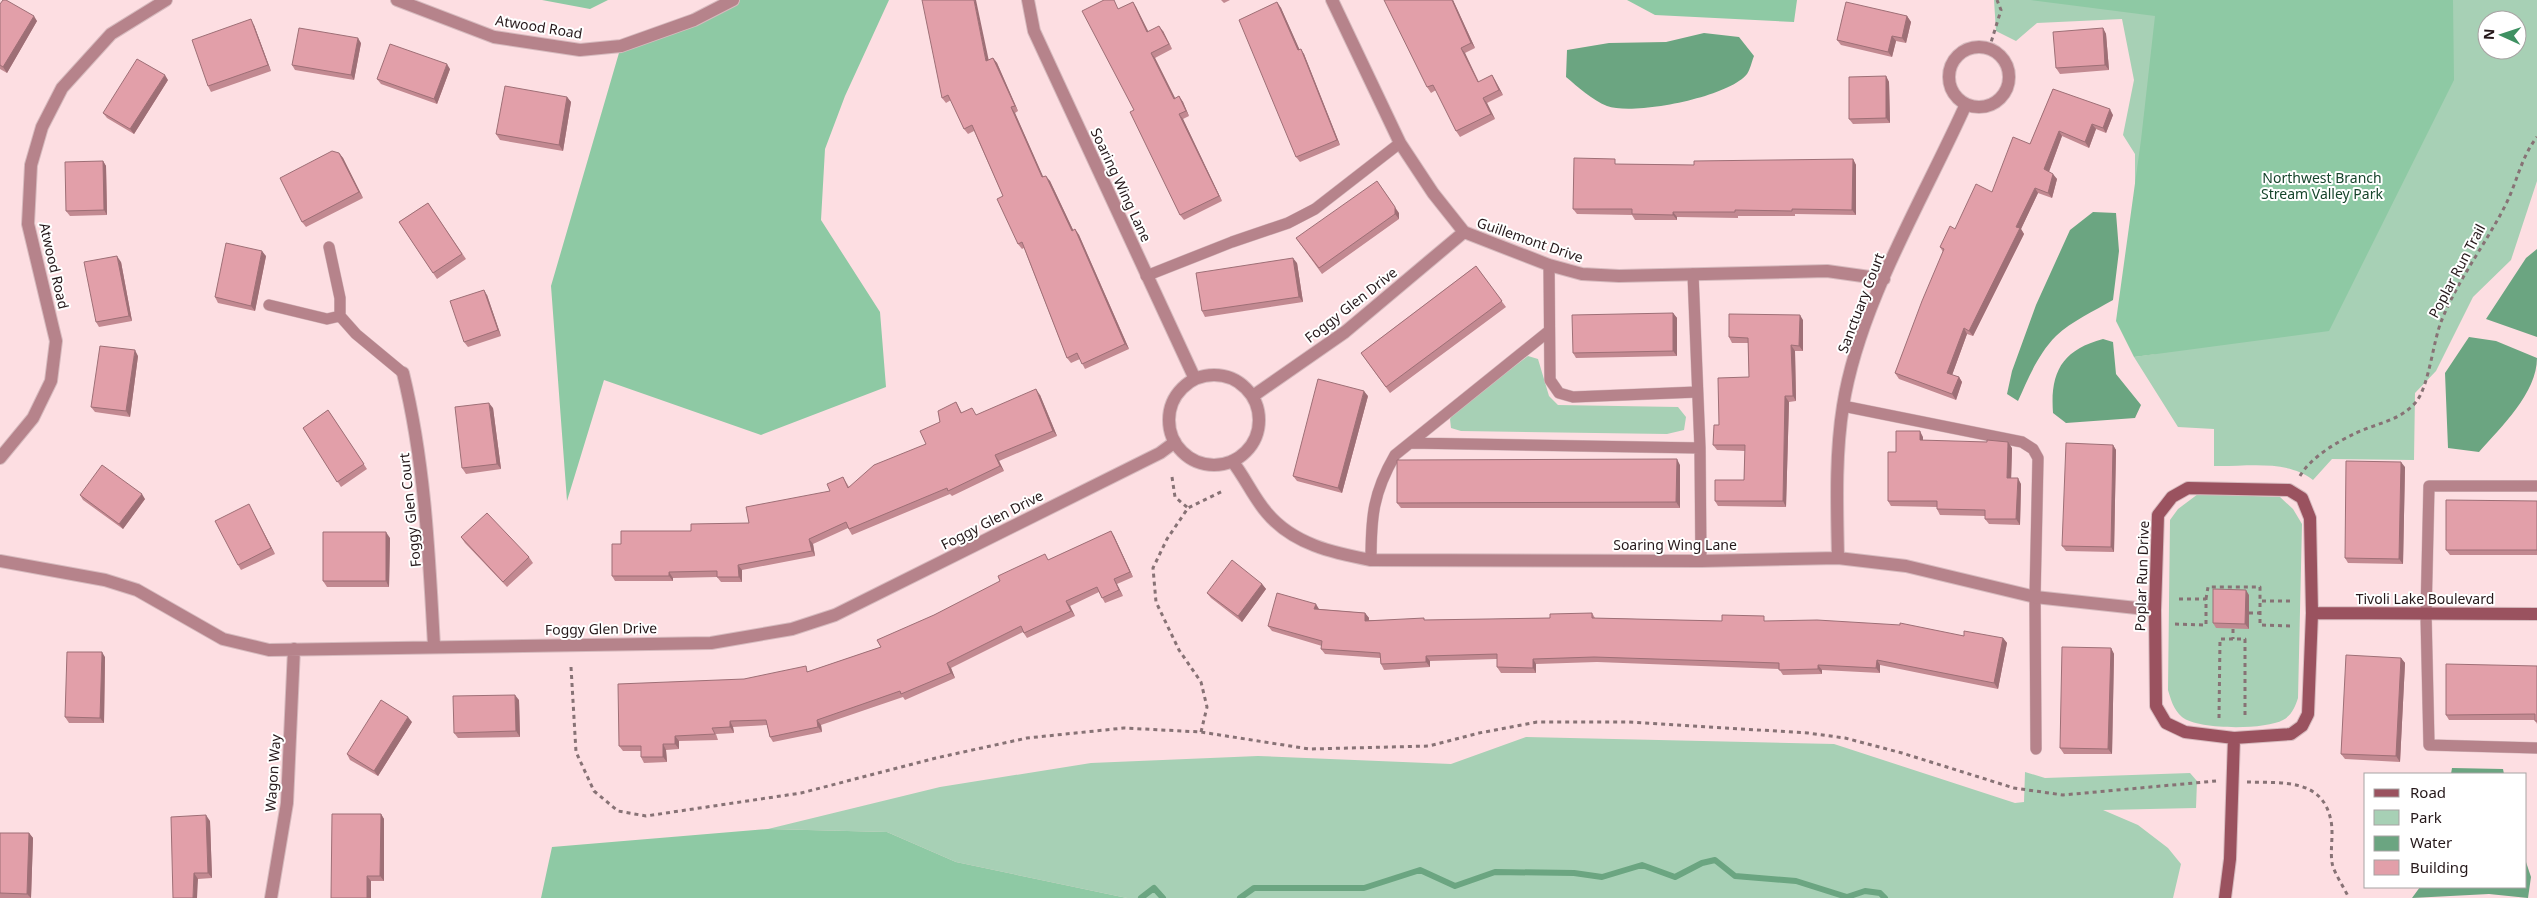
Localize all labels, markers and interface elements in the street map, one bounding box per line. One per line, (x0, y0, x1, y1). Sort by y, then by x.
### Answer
street label: Atwood Road (494, 10, 584, 43)
north arrow (2477, 10, 2527, 60)
text: N (2479, 28, 2498, 40)
street label: Soaring Wing Lane (1087, 125, 1156, 245)
park label: Northwest Branch Stream Valley Park (2261, 168, 2383, 203)
street label: Guillemont Drive (1475, 212, 1586, 267)
street label: Poplar Run Trail (2424, 220, 2489, 321)
street label: Atwood Road (35, 221, 74, 311)
street label: Sanctuary Court (1833, 250, 1888, 356)
street label: Foggy Glen Drive (1301, 262, 1401, 347)
street label: Foggy Glen Court (394, 452, 425, 568)
street label: Foggy Glen Drive (937, 486, 1046, 554)
street label: Poplar Run Drive (2130, 520, 2153, 632)
street label: Soaring Wing Lane (1613, 535, 1737, 554)
street label: Tivoli Lake Boulevard (2356, 589, 2494, 608)
street label: Foggy Glen Drive (545, 618, 657, 639)
street label: Wagon Way (260, 733, 285, 812)
legend (2364, 773, 2527, 888)
text: Road (2410, 782, 2446, 802)
text: Park (2410, 807, 2442, 827)
text: Water (2410, 832, 2452, 852)
text: Building (2410, 857, 2468, 877)

